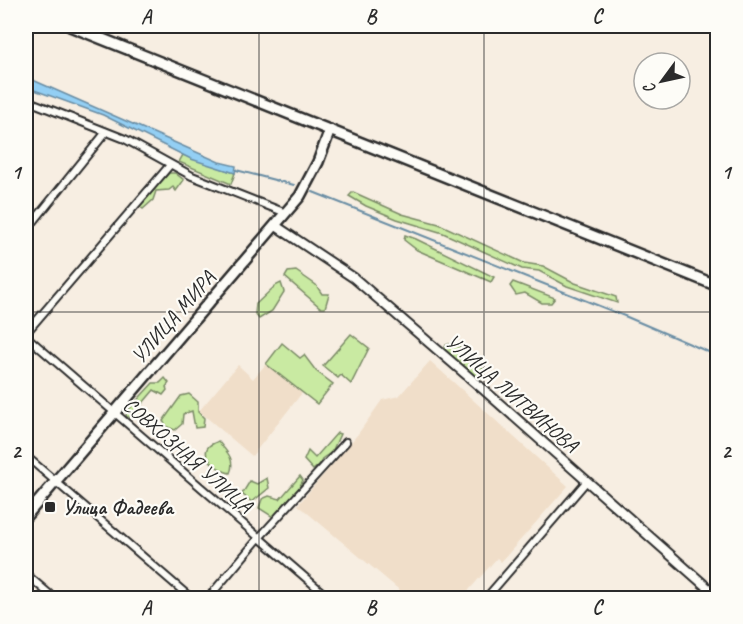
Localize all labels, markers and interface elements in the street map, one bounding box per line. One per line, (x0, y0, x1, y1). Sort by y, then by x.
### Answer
text: A (141, 4, 153, 29)
text: B (366, 4, 378, 29)
text: C (592, 4, 604, 29)
north arrow (632, 51, 692, 111)
text: С (639, 78, 661, 97)
text: 1 (12, 160, 23, 185)
text: 1 (722, 160, 733, 185)
street label: УЛИЦА МИРА (126, 265, 221, 369)
street label: УЛИЦА ЛИТВИНОВА (440, 328, 585, 459)
street label: СОВХОЗНАЯ УЛИЦА (118, 392, 259, 519)
text: 2 (12, 439, 23, 464)
text: 2 (722, 439, 733, 464)
place label: Улица Фадеева (62, 494, 175, 520)
marker: Улица Фадеева (43, 500, 57, 514)
text: A (141, 595, 153, 620)
text: B (366, 595, 378, 620)
text: C (592, 595, 604, 620)

